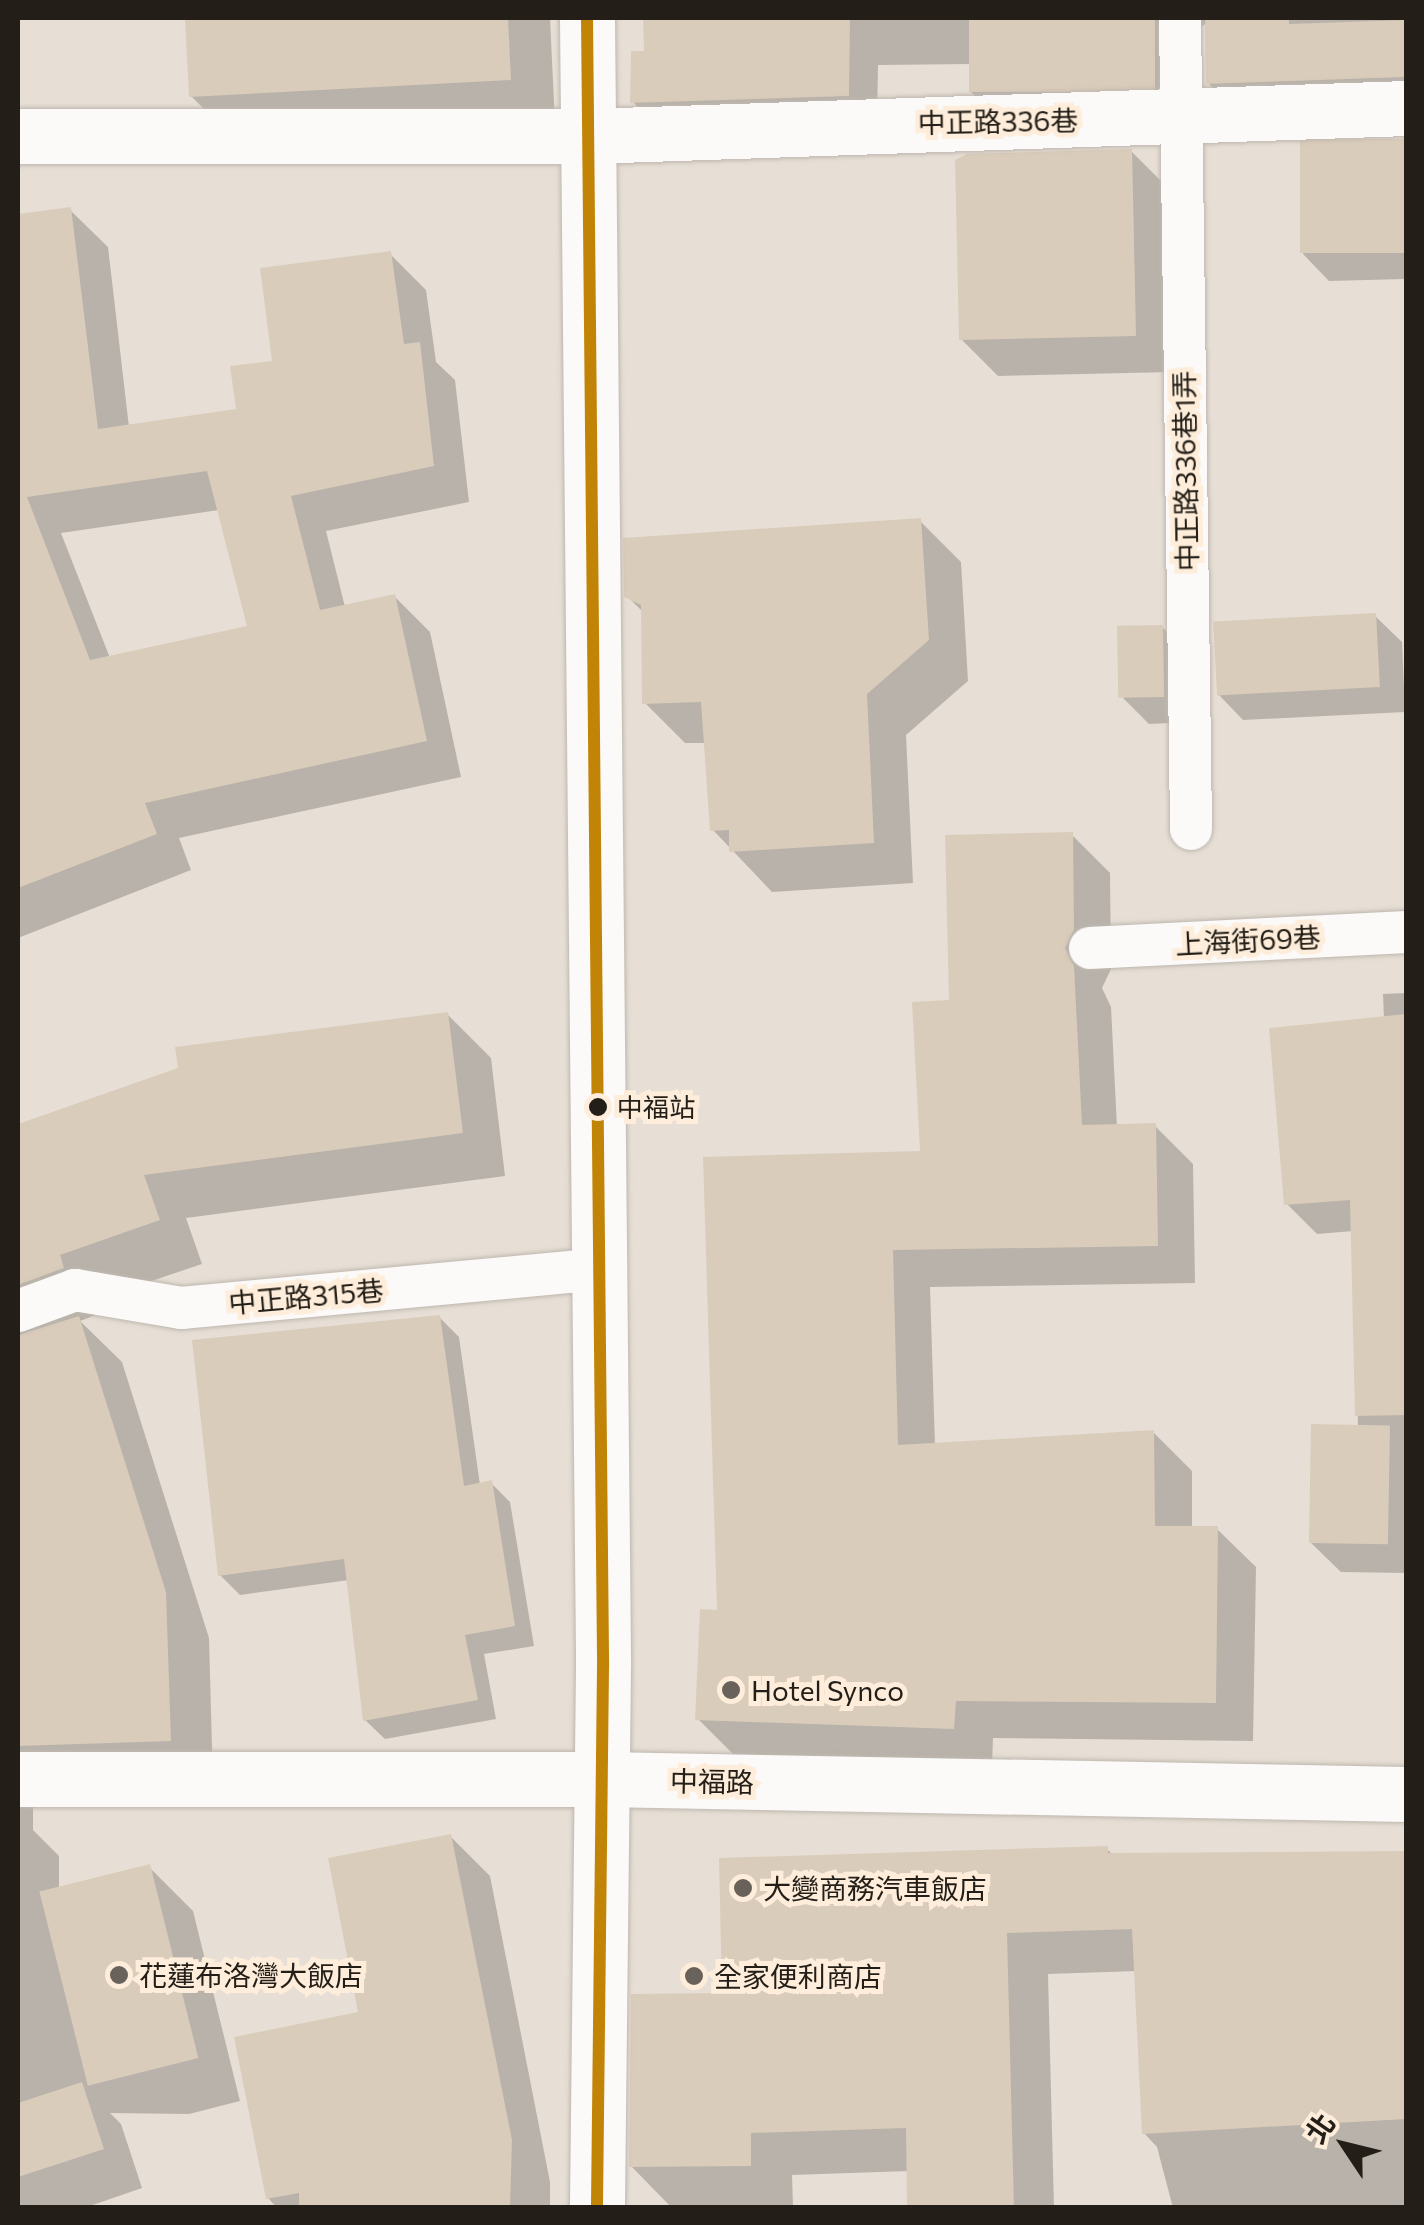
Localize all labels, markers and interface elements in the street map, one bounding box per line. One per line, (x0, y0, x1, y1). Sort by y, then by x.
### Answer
street label: 中正路336巷 (917, 103, 1079, 139)
street label: 中正路336巷1弄 (1166, 370, 1204, 572)
street label: 上海街69巷 (1174, 919, 1322, 961)
place label: 中福站 (617, 1091, 695, 1123)
marker: 中福站 (588, 1097, 608, 1117)
street label: 中正路315巷 (227, 1272, 385, 1320)
place label: Hotel Synco (751, 1673, 904, 1707)
marker: Hotel Synco (720, 1679, 742, 1701)
street label: 中福路 (670, 1763, 754, 1799)
place label: 大變商務汽車飯店 (763, 1871, 987, 1905)
marker: 大變商務汽車飯店 (732, 1877, 754, 1899)
place label: 花蓮布洛灣大飯店 (139, 1958, 363, 1992)
place label: 全家便利商店 (714, 1959, 882, 1993)
marker: 花蓮布洛灣大飯店 (108, 1964, 130, 1986)
marker: 全家便利商店 (683, 1965, 705, 1987)
north arrow (1294, 2095, 1394, 2195)
text: 北 (1297, 2107, 1341, 2149)

